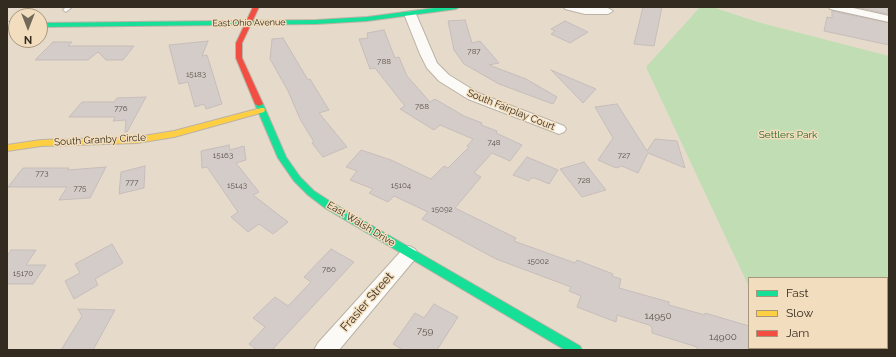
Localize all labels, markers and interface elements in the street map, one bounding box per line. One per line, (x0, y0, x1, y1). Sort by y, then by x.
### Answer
north arrow (8, 8, 48, 48)
street label: East Ohio Avenue (212, 17, 286, 29)
text: N (24, 33, 32, 46)
house number: 787 (467, 47, 481, 57)
house number: 788 (377, 57, 391, 67)
house number: 15183 (186, 70, 206, 80)
street label: South Fairplay Court (465, 87, 557, 133)
house number: 768 (415, 102, 429, 112)
house number: 776 (114, 104, 128, 114)
park label: Settlers Park (759, 129, 817, 141)
street label: South Granby Circle (54, 132, 146, 148)
house number: 748 (488, 138, 500, 148)
house number: 15163 (213, 151, 233, 161)
house number: 727 (618, 151, 630, 161)
house number: 773 (36, 169, 48, 179)
house number: 728 (577, 176, 591, 186)
house number: 777 (126, 178, 138, 188)
house number: 15143 (227, 181, 247, 191)
house number: 15104 (391, 181, 411, 191)
house number: 775 (74, 184, 86, 194)
street label: East Walsh Drive (325, 199, 397, 249)
house number: 15092 (431, 205, 453, 215)
house number: 15002 (527, 257, 549, 267)
house number: 760 (322, 265, 336, 275)
house number: 15170 (13, 269, 33, 279)
street label: Frasier Street (338, 270, 396, 334)
legend (748, 277, 888, 349)
text: Fast (786, 286, 809, 300)
text: Slow (786, 306, 813, 320)
house number: 14950 (644, 310, 672, 322)
house number: 759 (417, 325, 433, 337)
text: Jam (786, 326, 809, 340)
house number: 14900 (709, 331, 737, 343)

